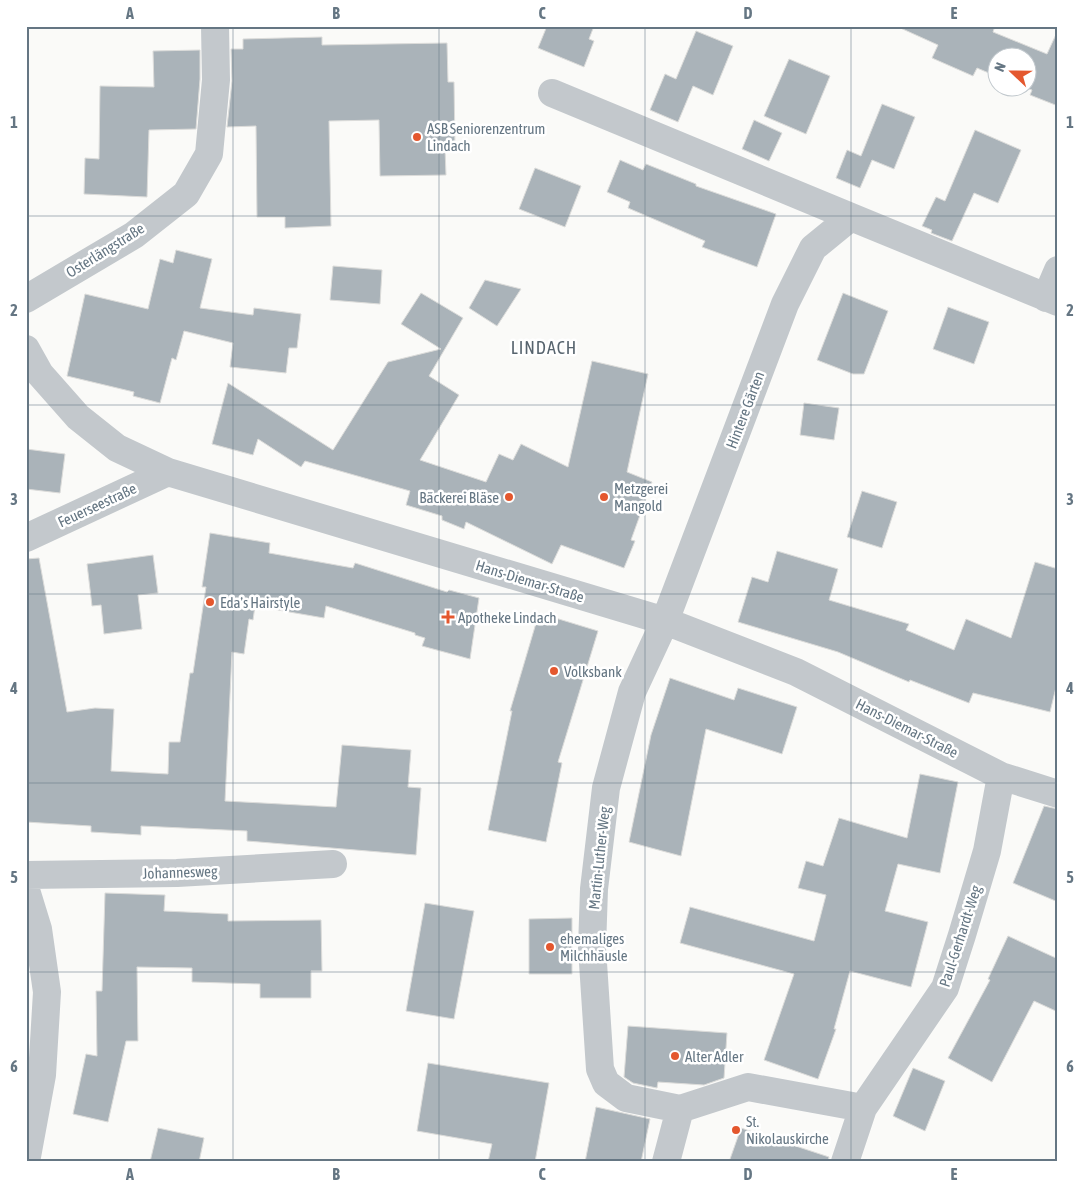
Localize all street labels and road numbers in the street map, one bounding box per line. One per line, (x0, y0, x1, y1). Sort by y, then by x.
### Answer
street label: Osterlängstraße (63, 219, 147, 281)
street label: Hintere Gärten (723, 369, 767, 451)
street label: Feuerseestraße (55, 479, 139, 531)
street label: Hans-Diemar-Straße (474, 556, 586, 606)
street label: Hans-Diemar-Straße (853, 695, 961, 761)
street label: Martin-Luther-Weg (585, 805, 613, 910)
street label: Johannesweg (142, 862, 218, 882)
street label: Paul-Gerhardt-Weg (936, 883, 985, 989)

